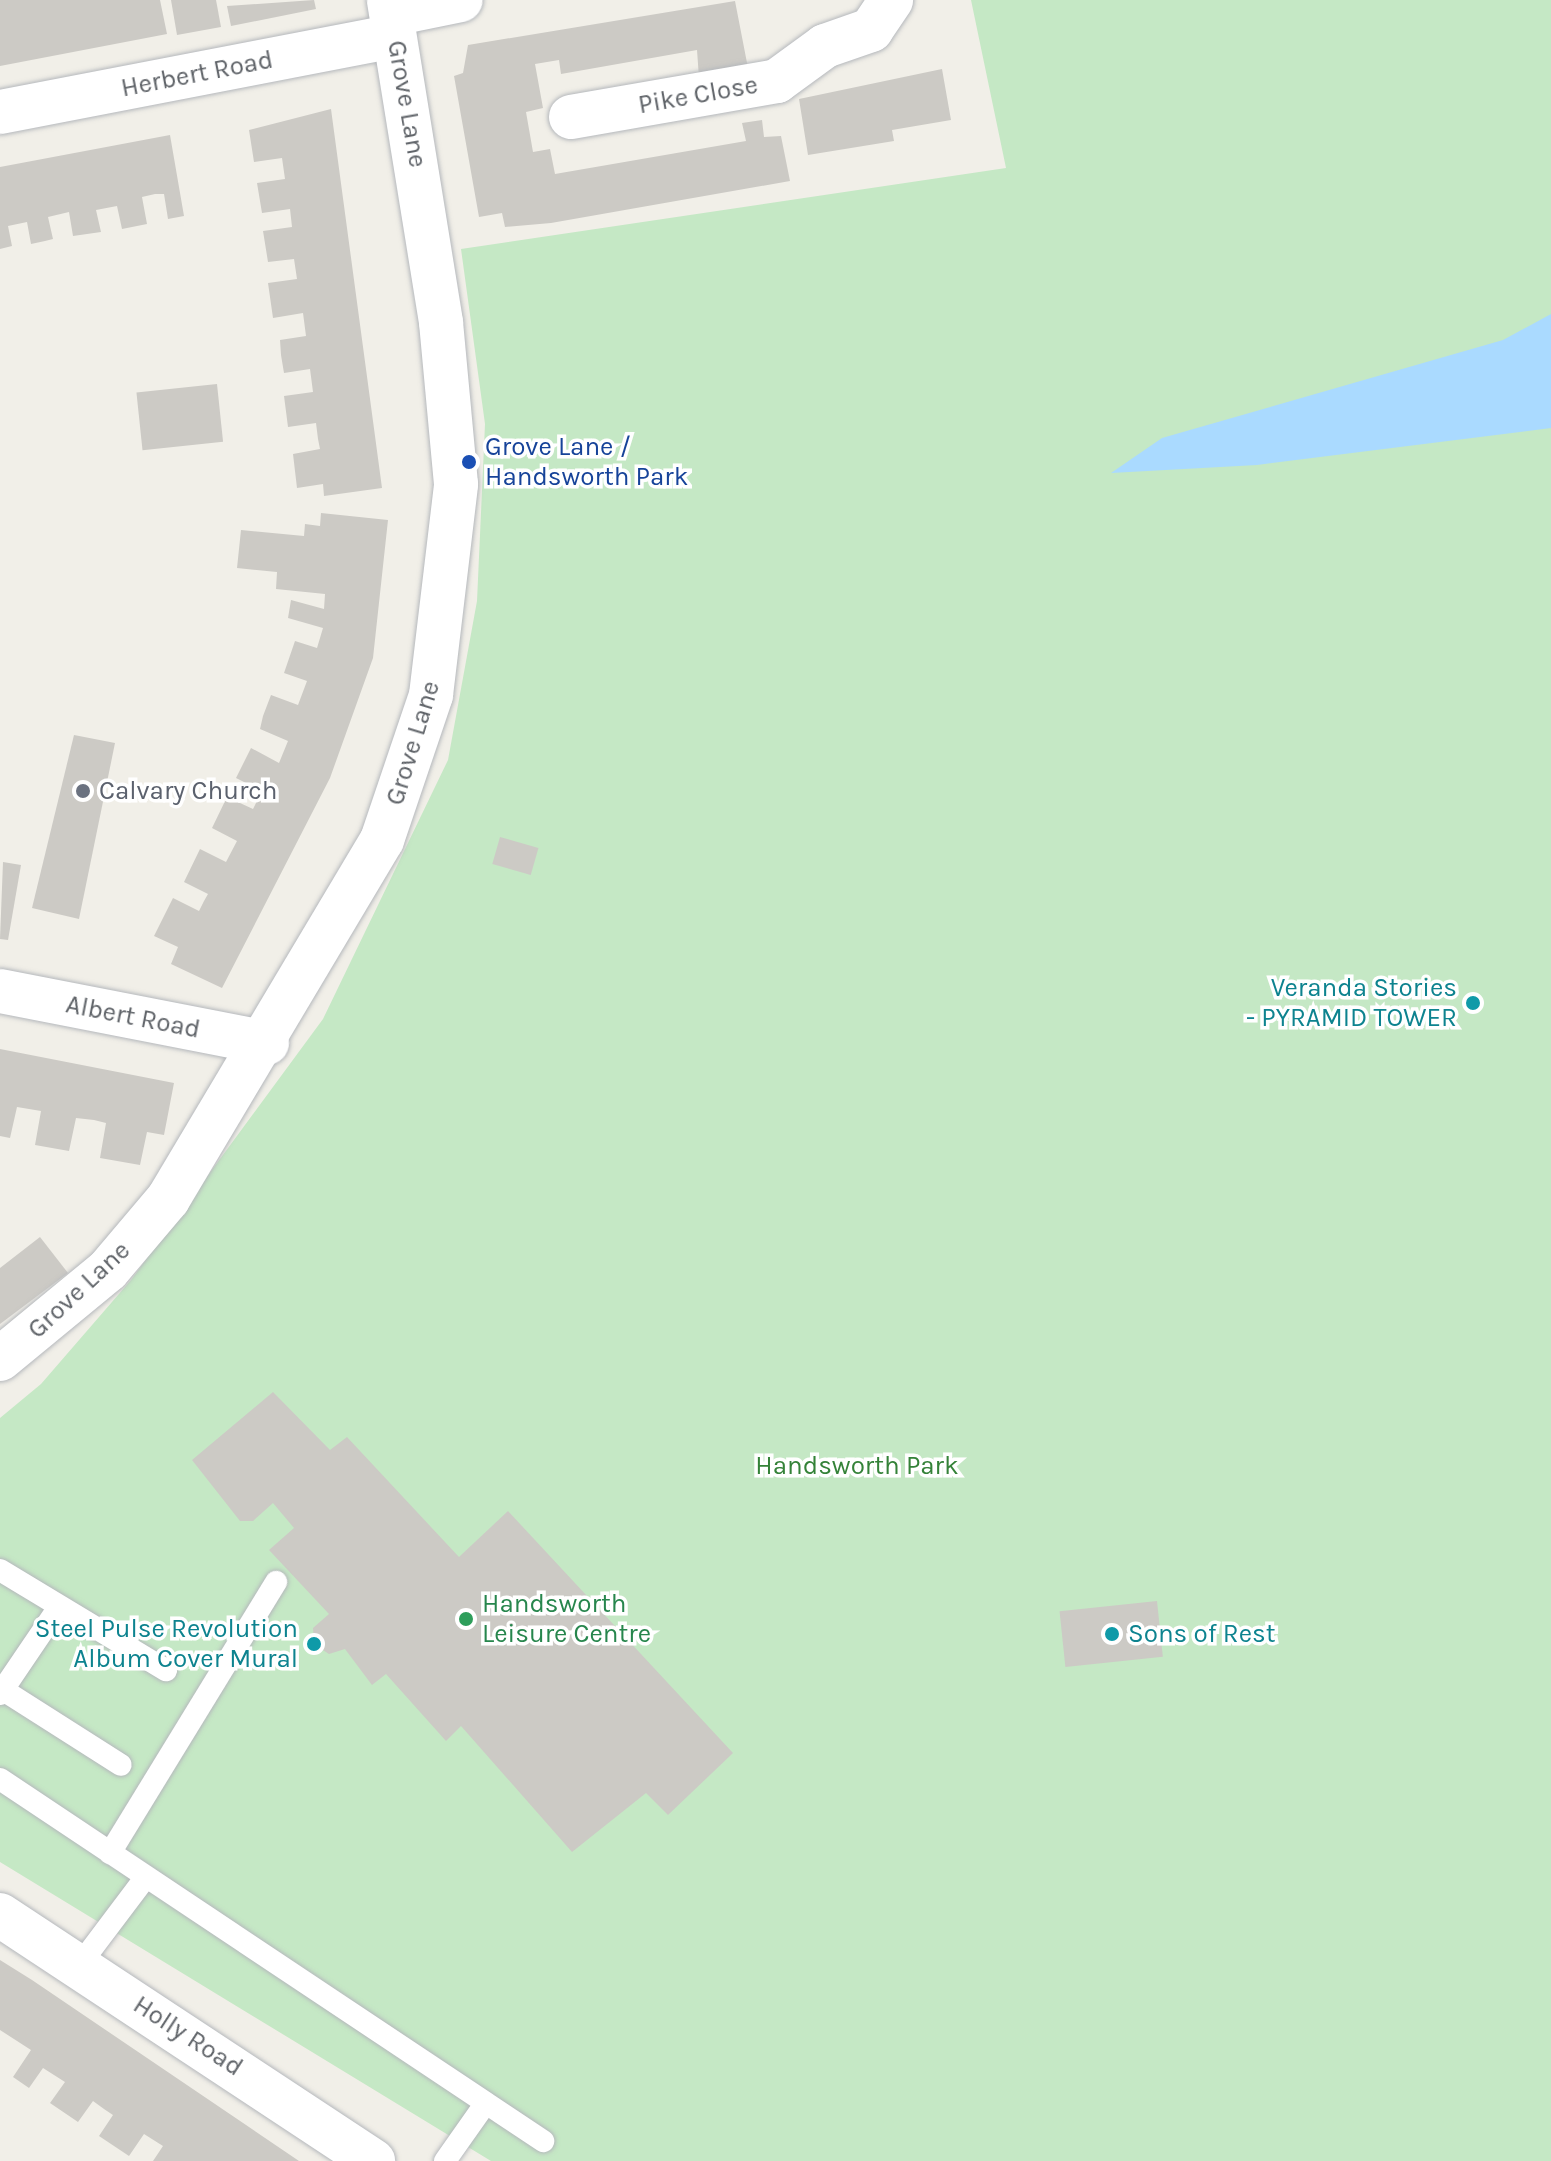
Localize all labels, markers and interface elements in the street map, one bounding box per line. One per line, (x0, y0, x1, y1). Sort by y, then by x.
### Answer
street label: Grove Lane (380, 38, 434, 170)
street label: Herbert Road (118, 44, 276, 104)
street label: Pike Close (636, 69, 760, 121)
place label: Grove Lane / Handsworth Park (485, 431, 688, 492)
marker: Grove Lane / Handsworth Park (460, 453, 478, 471)
street label: Grove Lane (379, 677, 447, 809)
place label: Calvary Church (99, 775, 277, 807)
marker: Calvary Church (74, 782, 92, 800)
place label: Veranda Stories - PYRAMID TOWER (1246, 972, 1457, 1034)
street label: Albert Road (63, 989, 203, 1045)
marker: Veranda Stories - PYRAMID TOWER (1464, 994, 1482, 1012)
street label: Grove Lane (21, 1235, 137, 1345)
park label: Handsworth Park (755, 1450, 959, 1482)
place label: Handsworth Leisure Centre (482, 1588, 651, 1650)
marker: Handsworth Leisure Centre (457, 1610, 475, 1628)
place label: Steel Pulse Revolution Album Cover Mural (35, 1613, 298, 1674)
place label: Sons of Rest (1128, 1618, 1275, 1650)
marker: Sons of Rest (1103, 1625, 1121, 1643)
marker: Steel Pulse Revolution Album Cover Mural (305, 1635, 323, 1653)
street label: Holly Road (127, 1989, 249, 2083)

